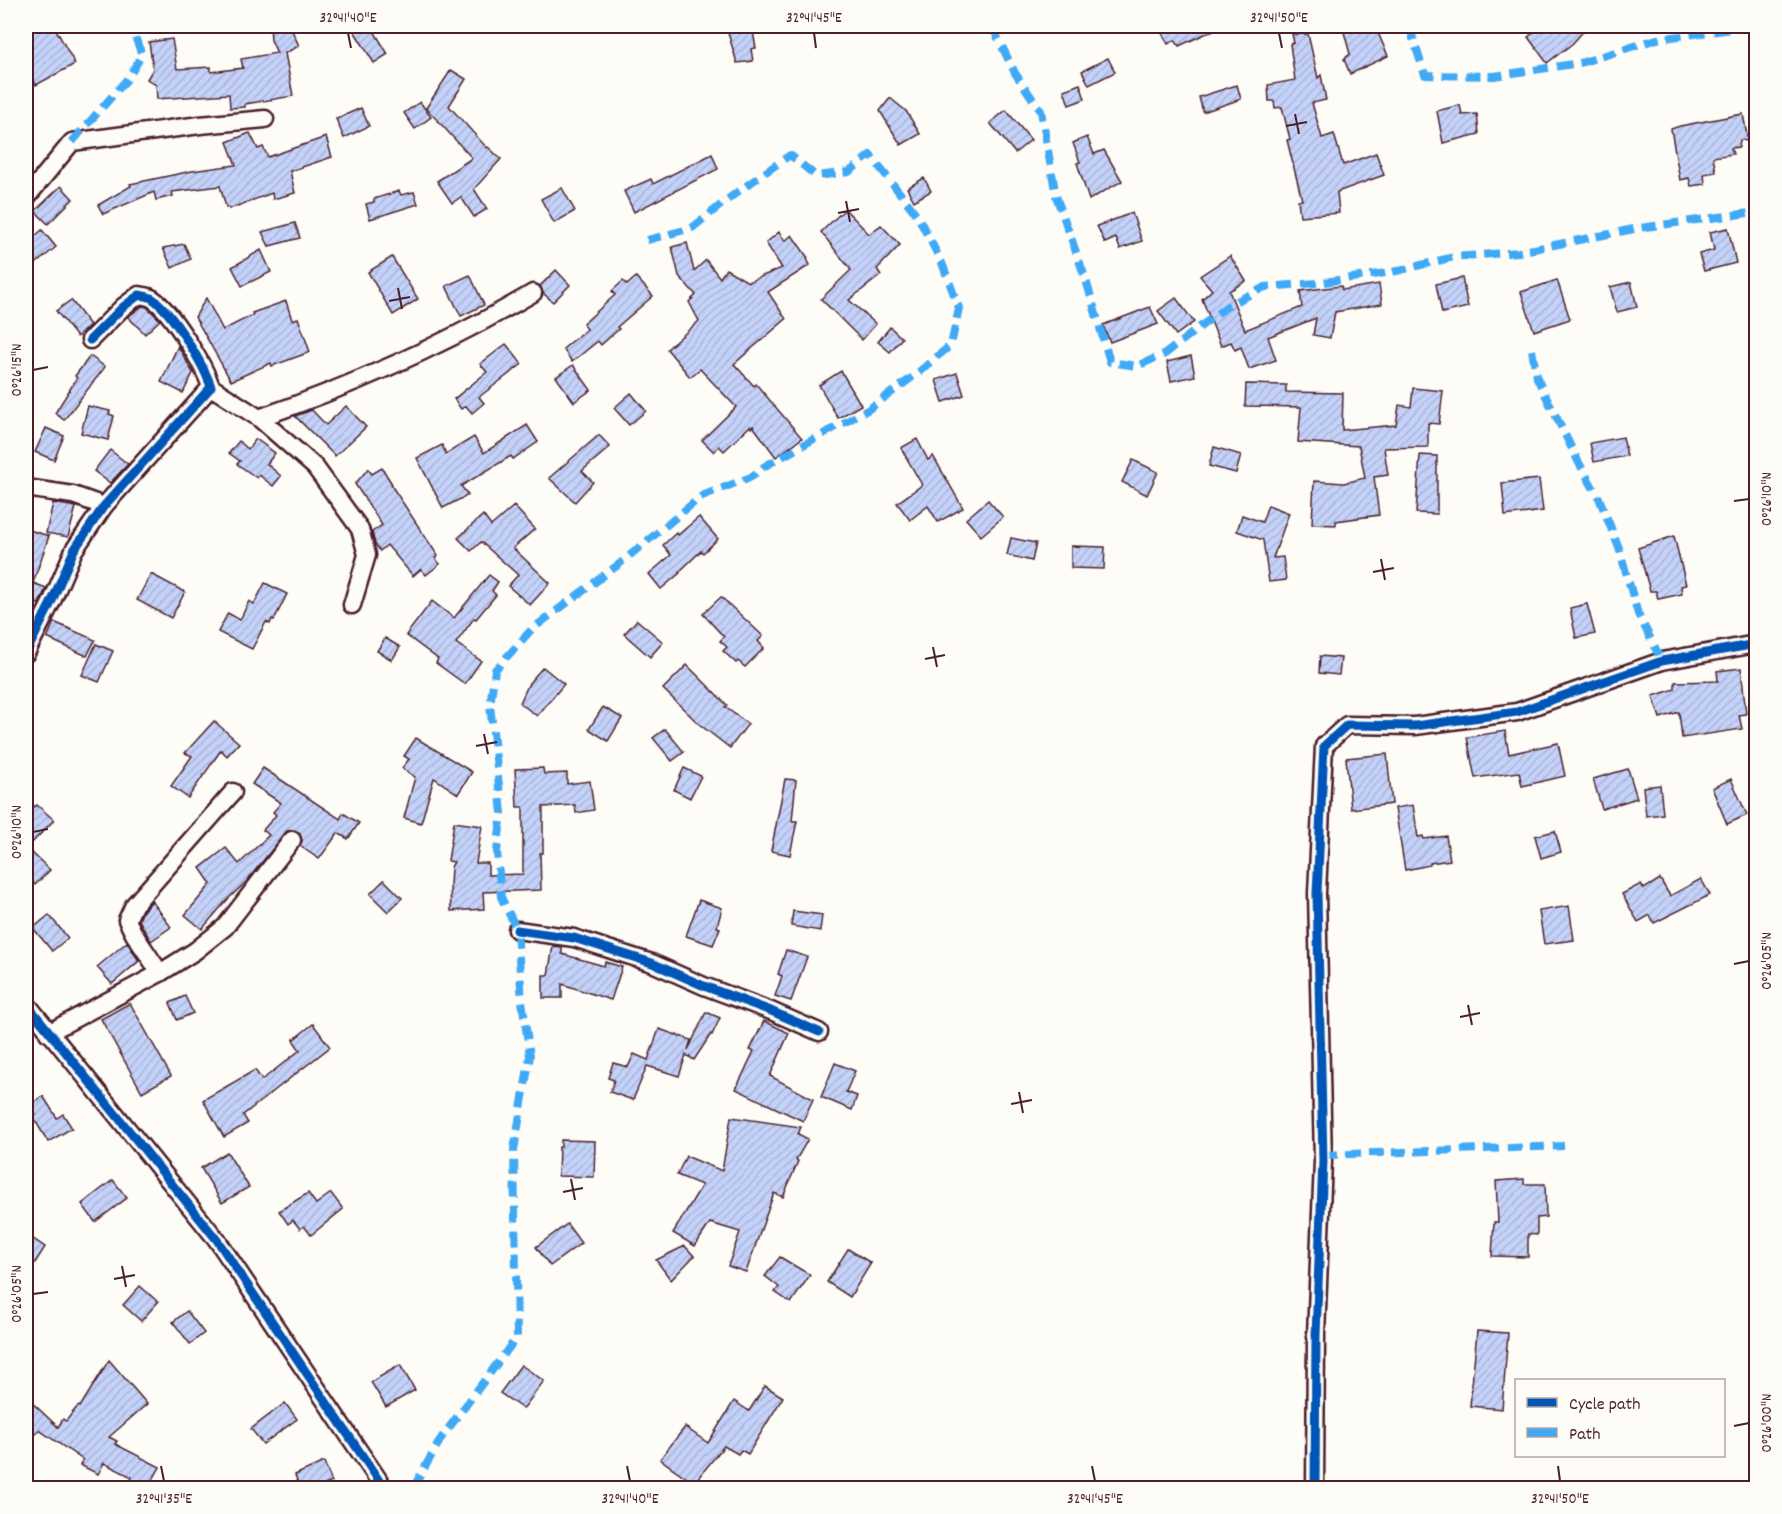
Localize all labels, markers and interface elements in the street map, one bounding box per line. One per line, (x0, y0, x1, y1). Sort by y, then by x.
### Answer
text: 32°41'40"E (319, 8, 377, 30)
text: 32°41'45"E (786, 8, 842, 30)
text: 32°41'50"E (1250, 8, 1308, 30)
text: 0°26'15"N (7, 344, 29, 396)
text: 0°26'10"N (1757, 472, 1779, 526)
text: 0°26'10"N (7, 805, 29, 859)
text: 0°26'05"N (1757, 932, 1779, 990)
text: 0°26'05"N (7, 1265, 29, 1323)
legend (1515, 1379, 1725, 1457)
text: Cycle path (1569, 1393, 1640, 1418)
text: 0°26'00"N (1757, 1394, 1779, 1452)
text: Path (1569, 1423, 1601, 1448)
text: 32°41'35"E (136, 1489, 192, 1511)
text: 32°41'40"E (601, 1489, 659, 1511)
text: 32°41'45"E (1067, 1489, 1123, 1511)
text: 32°41'50"E (1531, 1489, 1589, 1511)

